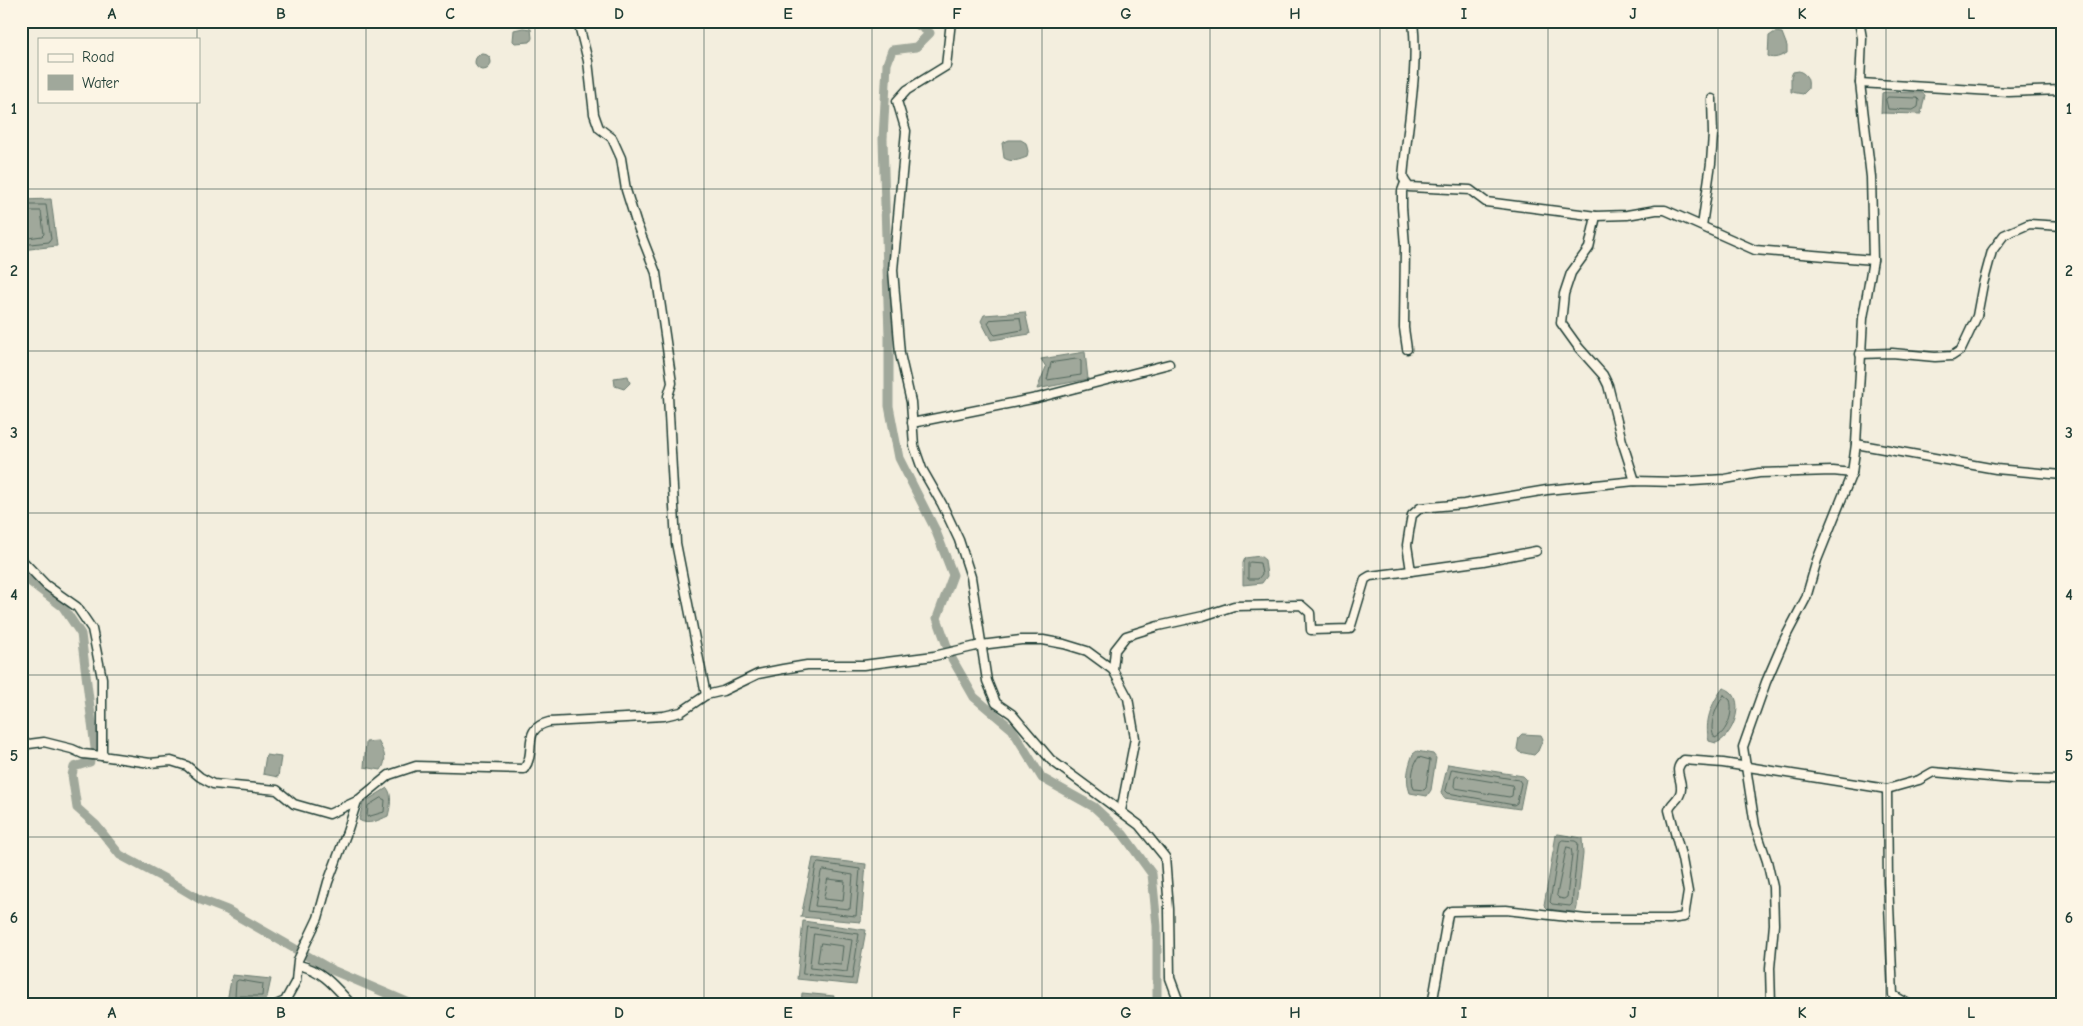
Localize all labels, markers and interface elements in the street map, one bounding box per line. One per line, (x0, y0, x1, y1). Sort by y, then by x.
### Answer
text: A (108, 5, 117, 23)
text: B (276, 5, 286, 23)
text: C (445, 5, 455, 23)
text: D (614, 5, 624, 23)
text: E (783, 5, 793, 23)
text: F (952, 5, 962, 23)
text: G (1120, 5, 1132, 23)
text: H (1289, 5, 1301, 23)
text: I (1461, 5, 1467, 23)
text: J (1629, 5, 1637, 23)
text: K (1797, 5, 1807, 23)
text: L (1967, 5, 1975, 23)
legend (38, 38, 200, 102)
text: Road (82, 48, 114, 66)
text: Water (82, 74, 119, 92)
text: 1 (11, 100, 17, 118)
text: 1 (2066, 100, 2072, 118)
text: 2 (10, 262, 18, 280)
text: 2 (2065, 262, 2073, 280)
text: 3 (10, 424, 18, 442)
text: 3 (2065, 424, 2073, 442)
text: 4 (10, 586, 18, 604)
text: 4 (2065, 586, 2073, 604)
text: 5 (10, 747, 18, 765)
text: 5 (2065, 747, 2073, 765)
text: 6 (10, 909, 18, 927)
text: 6 (2065, 909, 2073, 927)
text: A (108, 1004, 117, 1022)
text: B (276, 1004, 286, 1022)
text: C (445, 1004, 455, 1022)
text: D (614, 1004, 624, 1022)
text: E (783, 1004, 793, 1022)
text: F (952, 1004, 962, 1022)
text: G (1120, 1004, 1132, 1022)
text: H (1289, 1004, 1301, 1022)
text: I (1461, 1004, 1467, 1022)
text: J (1629, 1004, 1637, 1022)
text: K (1797, 1004, 1807, 1022)
text: L (1967, 1004, 1975, 1022)

